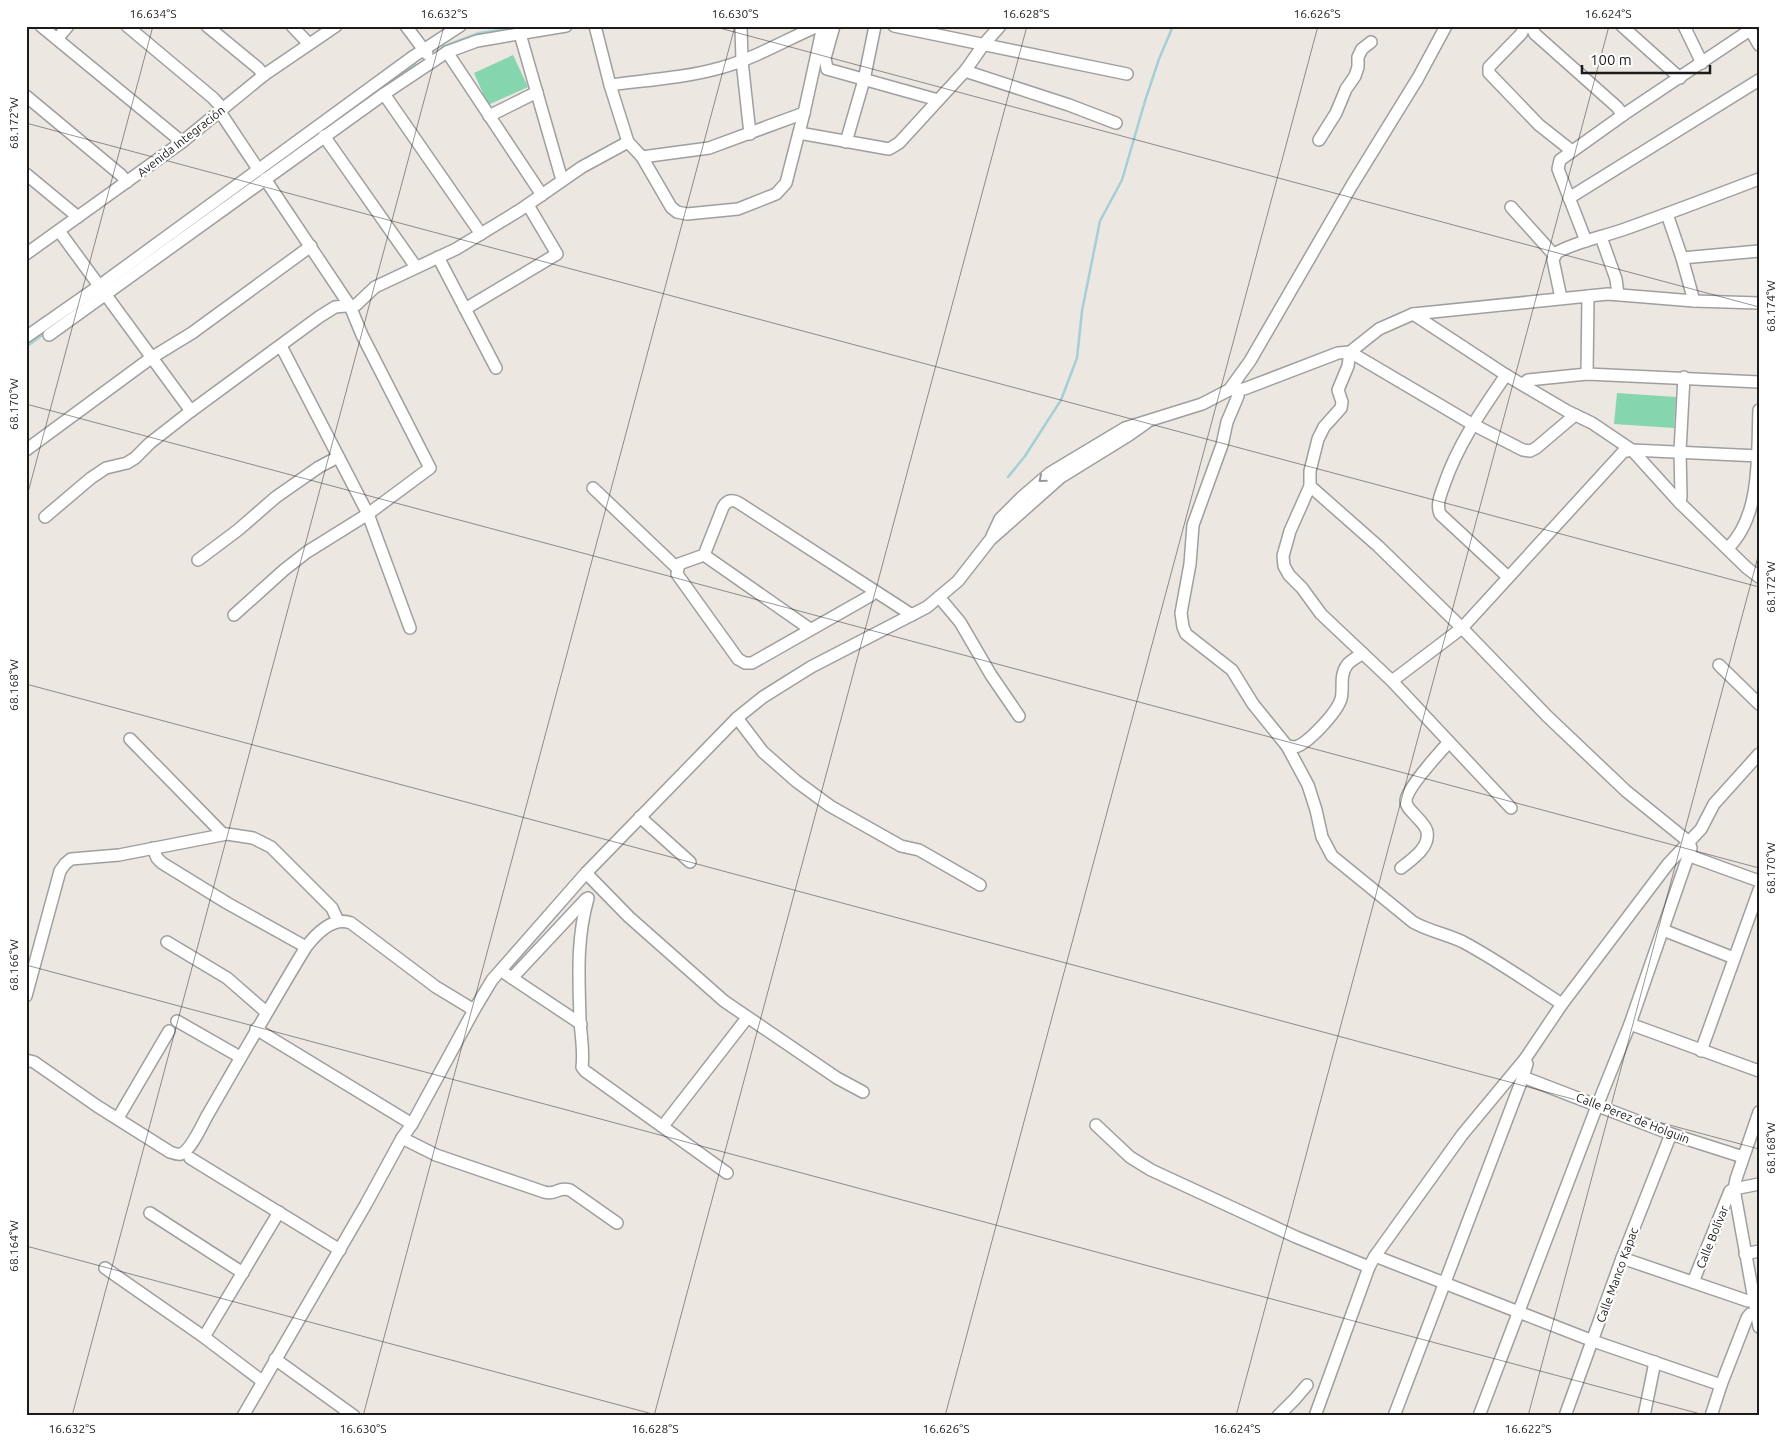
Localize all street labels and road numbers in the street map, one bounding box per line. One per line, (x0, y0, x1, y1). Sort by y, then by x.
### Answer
street label: Avenida Integración (135, 103, 227, 179)
street label: Calle Perez de Holguin (1574, 1090, 1692, 1146)
street label: Calle Bolívar (1694, 1203, 1731, 1270)
street label: Calle Manco Kapac (1594, 1225, 1640, 1324)

